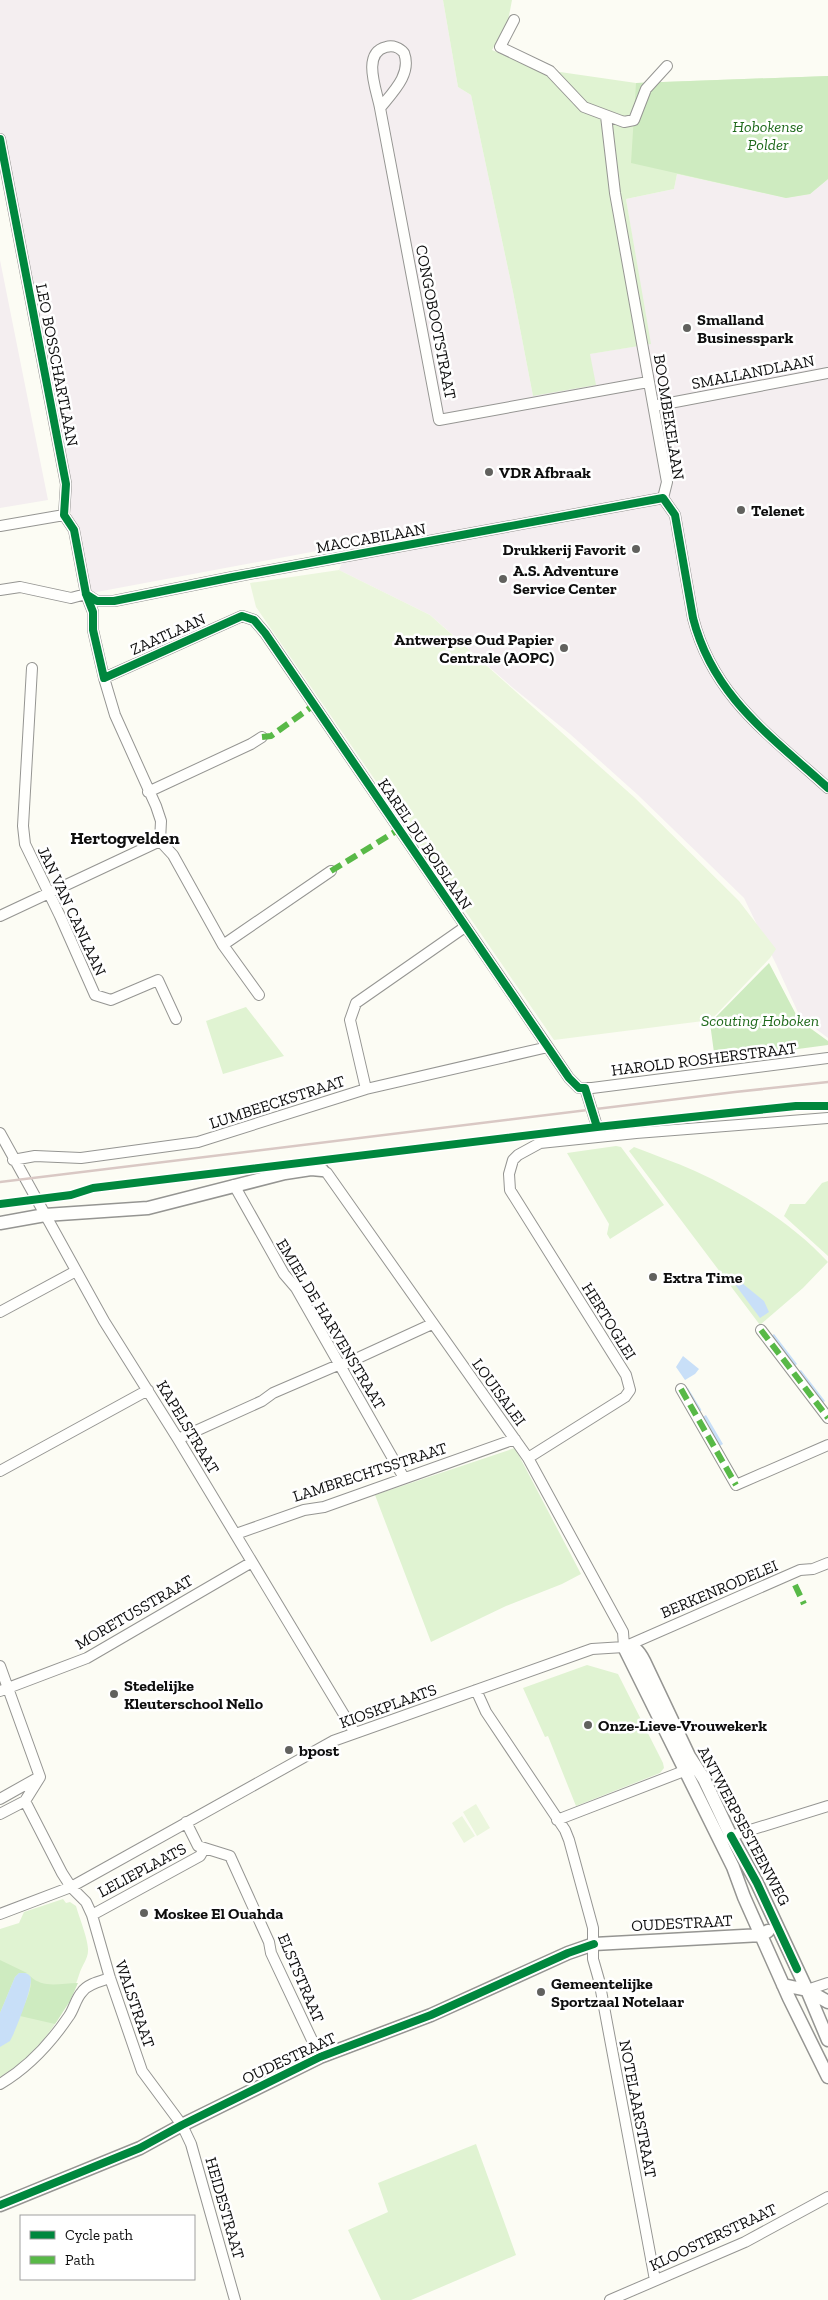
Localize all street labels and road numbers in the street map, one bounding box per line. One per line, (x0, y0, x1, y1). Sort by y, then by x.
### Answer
street label: CONGOBOOTSTRAAT (412, 243, 460, 401)
street label: LEO BOSSCHARTLAAN (32, 282, 82, 448)
street label: SMALLANDLAAN (690, 351, 816, 393)
street label: BOOMBEKELAAN (650, 353, 688, 481)
street label: MACCABILAAN (315, 519, 428, 557)
street label: ZAATLAAN (127, 609, 209, 659)
street label: KAREL DU BOISLAAN (374, 775, 476, 913)
street label: JAN VAN CANLAAN (34, 843, 110, 979)
street label: HAROLD ROSHERSTRAAT (610, 1038, 798, 1080)
street label: LUMBEECKSTRAAT (207, 1071, 347, 1133)
street label: EMIEL DE HARVENSTRAAT (272, 1235, 390, 1413)
street label: HERTOGLEI (578, 1279, 640, 1363)
street label: LOUISALEI (468, 1355, 530, 1429)
street label: KAPELSTRAAT (153, 1377, 223, 1477)
street label: LAMBRECHTSSTRAAT (290, 1438, 450, 1506)
street label: BERKENRODELEI (658, 1556, 780, 1622)
street label: MORETUSSTRAAT (72, 1571, 196, 1653)
street label: KIOSKPLAATS (337, 1680, 439, 1732)
street label: ANTWERPSESTEENWEG (694, 1743, 794, 1909)
street label: LELIEPLAATS (94, 1839, 190, 1901)
street label: OUDESTRAAT (631, 1911, 733, 1935)
street label: ELSTSTRAAT (274, 1931, 328, 2025)
street label: WALSTRAAT (111, 1958, 159, 2050)
street label: OUDESTRAAT (239, 2028, 339, 2088)
street label: NOTELAARSTRAAT (615, 2039, 661, 2180)
street label: HEIDESTRAAT (201, 2155, 249, 2261)
street label: KLOOSTERSTRAAT (646, 2199, 780, 2275)

